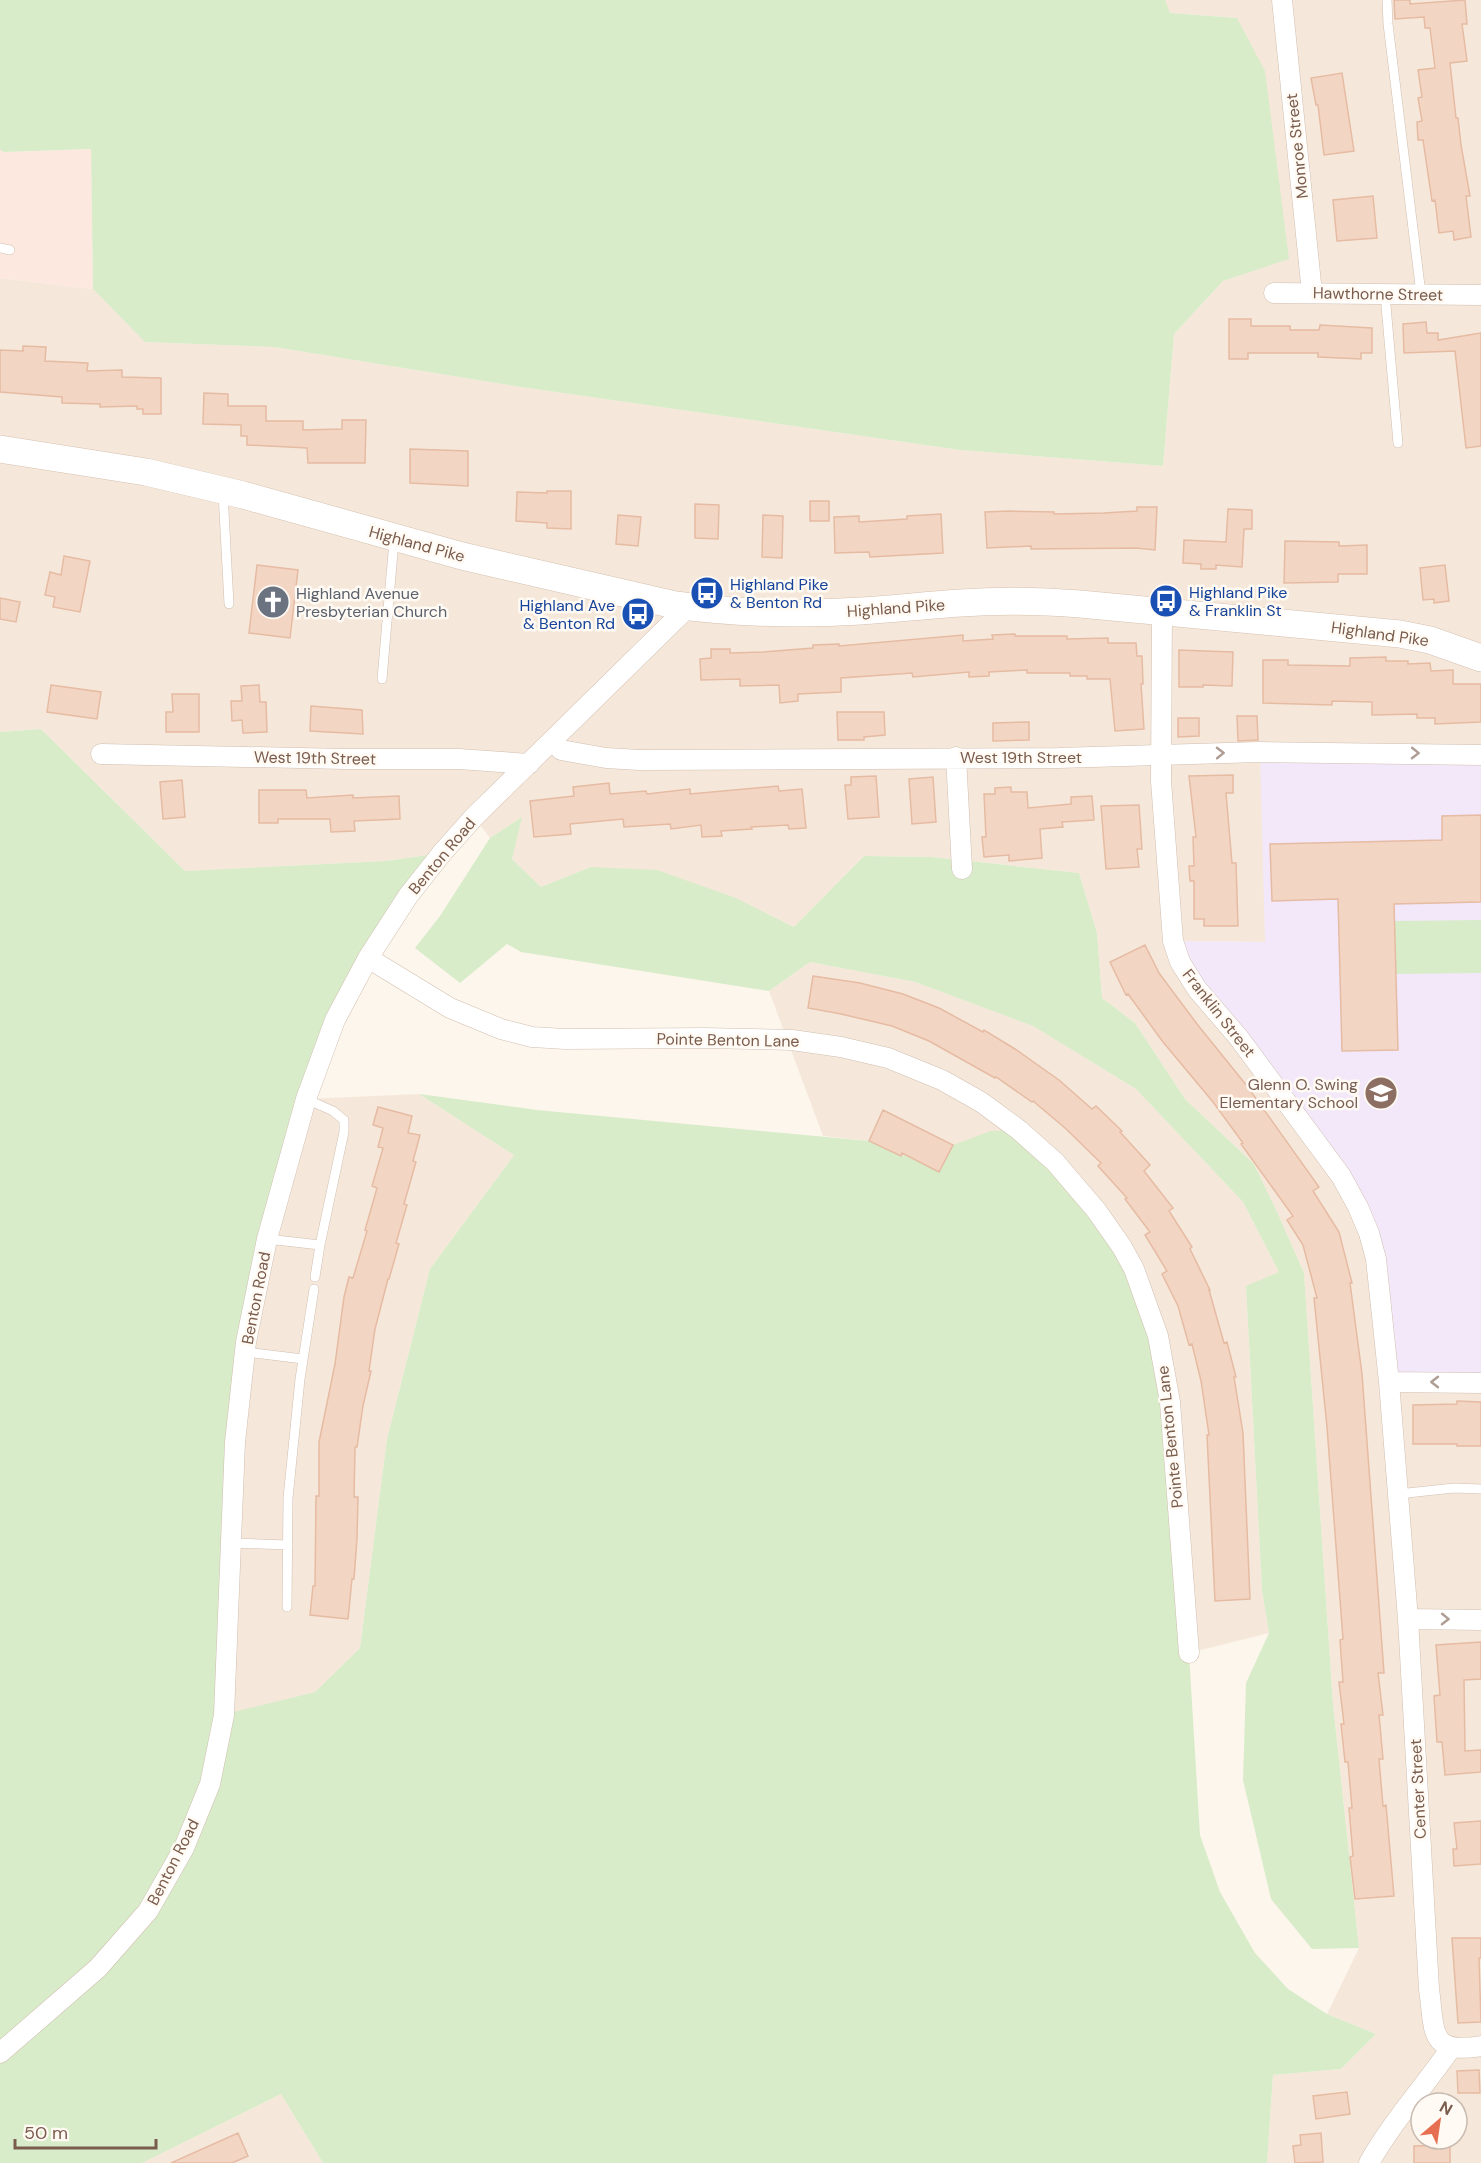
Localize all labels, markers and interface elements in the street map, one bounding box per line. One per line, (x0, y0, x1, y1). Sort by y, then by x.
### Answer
street label: Monroe Street (1281, 92, 1313, 200)
street label: Hawthorne Street (1313, 282, 1443, 306)
street label: Highland Pike (367, 521, 467, 567)
place label: Highland Pike & Benton Rd (730, 574, 828, 613)
bus stop icon: Highland Pike & Benton Rd (689, 575, 725, 611)
place label: Highland Pike & Franklin St (1189, 582, 1287, 621)
place label: Highland Avenue Presbyterian Church (296, 583, 447, 622)
bus stop icon: Highland Pike & Franklin St (1148, 583, 1184, 619)
church icon: Highland Avenue Presbyterian Church (255, 584, 291, 620)
street label: Highland Pike (846, 594, 946, 622)
place label: Highland Ave & Benton Rd (519, 595, 615, 634)
bus stop icon: Highland Ave & Benton Rd (620, 596, 656, 632)
street label: Highland Pike (1330, 617, 1430, 651)
street label: West 19th Street (254, 746, 376, 770)
street label: West 19th Street (960, 747, 1082, 768)
one-way arrow (1215, 747, 1224, 759)
one-way arrow (1410, 747, 1419, 759)
street label: Benton Road (404, 813, 480, 899)
street label: Franklin Street (1178, 965, 1260, 1061)
street label: Pointe Benton Lane (656, 1028, 800, 1052)
place label: Glenn O. Swing Elementary School (1220, 1074, 1358, 1113)
school or university icon: Glenn O. Swing Elementary School (1363, 1075, 1399, 1111)
street label: Benton Road (237, 1250, 275, 1346)
street label: Pointe Benton Lane (1152, 1365, 1188, 1509)
one-way arrow (1431, 1376, 1440, 1389)
one-way arrow (1440, 1613, 1449, 1626)
street label: Center Street (1405, 1738, 1431, 1840)
street label: Benton Road (142, 1815, 204, 1909)
north arrow (1409, 2091, 1469, 2151)
text: N (1436, 2096, 1456, 2120)
scale bar (15, 2112, 156, 2150)
text: 50 m (24, 2121, 68, 2145)

